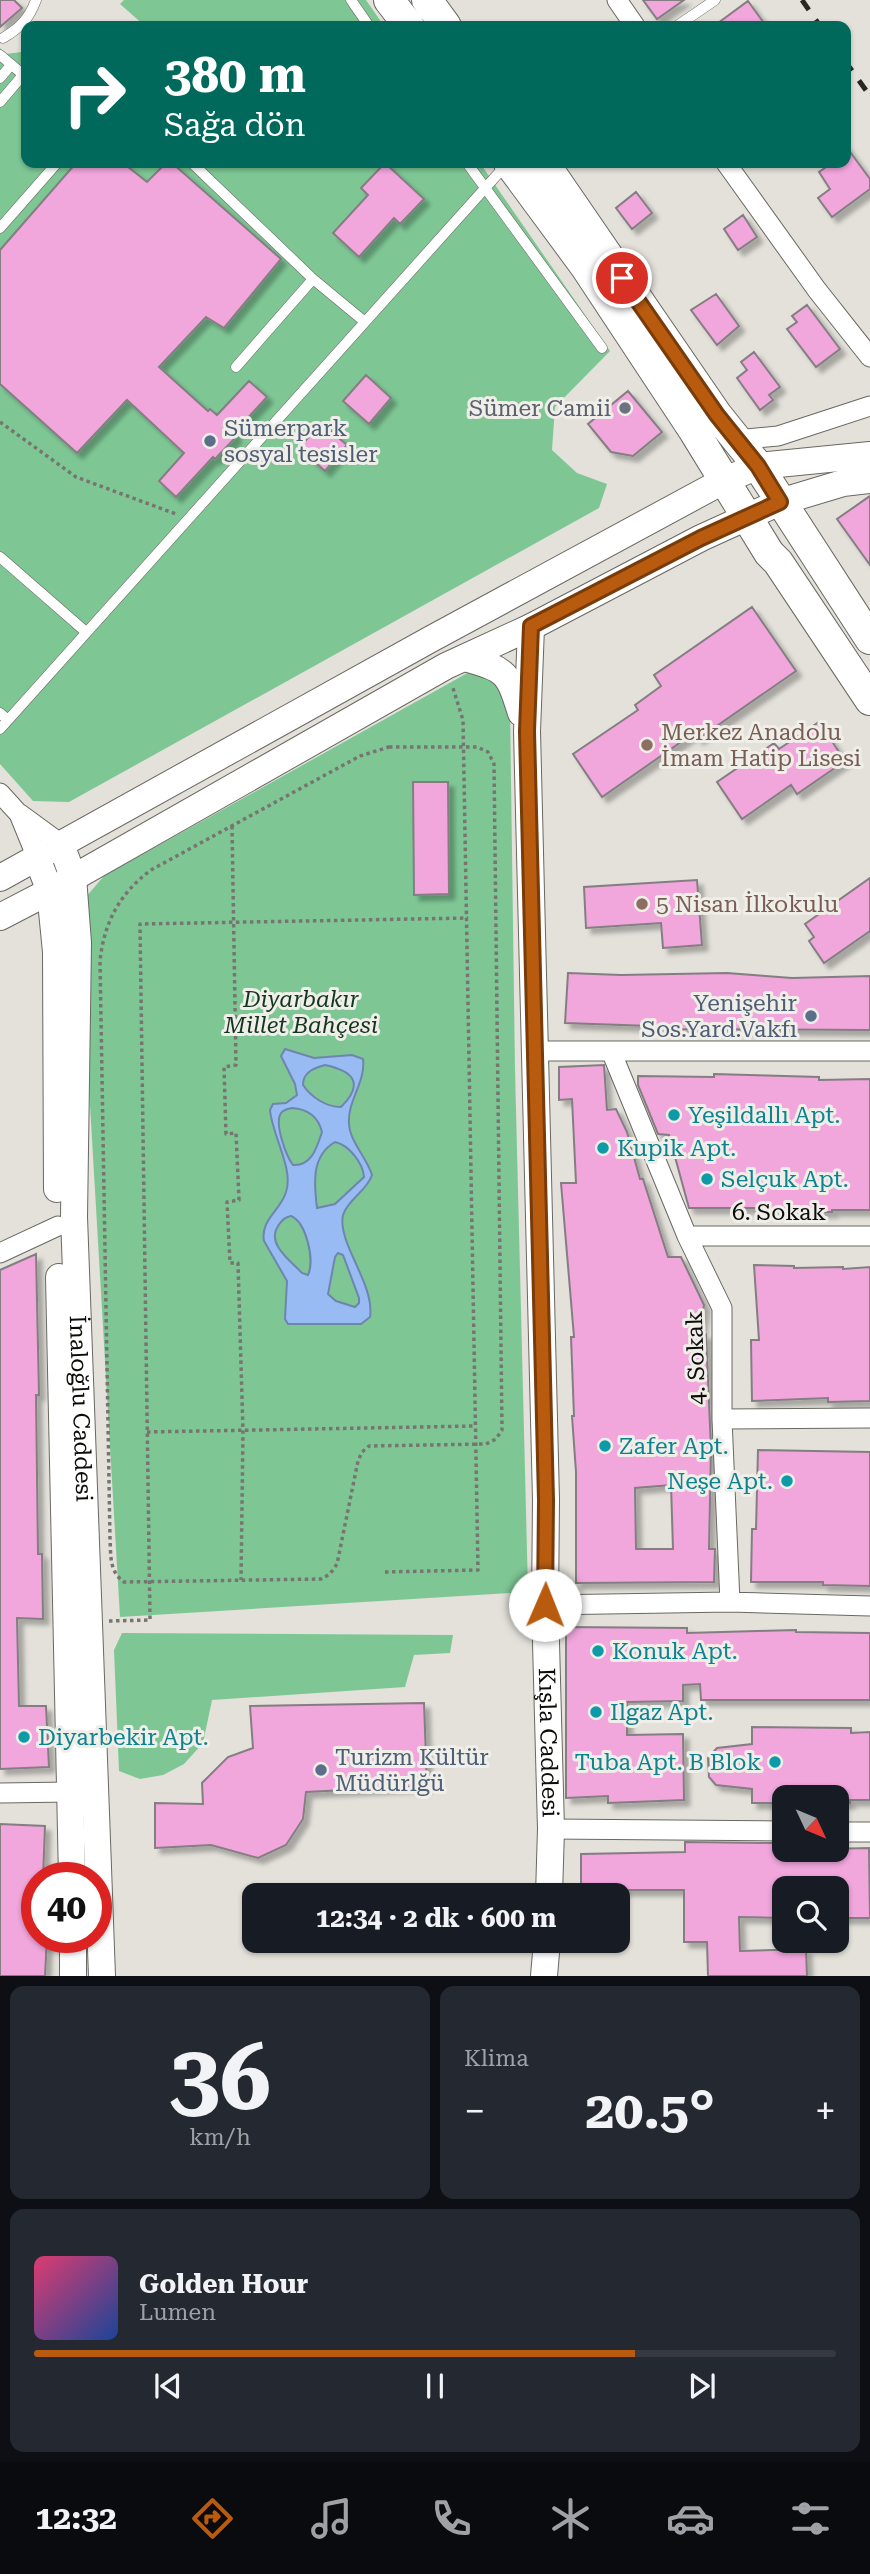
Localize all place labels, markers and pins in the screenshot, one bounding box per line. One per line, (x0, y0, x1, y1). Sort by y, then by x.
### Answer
pin (592, 248, 652, 308)
place label: Sümer Camii (469, 395, 611, 422)
marker: Sümer Camii (617, 400, 633, 416)
place label: Sümerpark sosyal tesisler (224, 415, 378, 468)
marker: Sümerpark sosyal tesisler (202, 433, 218, 449)
place label: Merkez Anadolu İmam Hatip Lisesi (661, 719, 861, 772)
marker: Merkez Anadolu İmam Hatip Lisesi (639, 737, 655, 753)
place label: 5 Nisan İlkokulu (656, 891, 838, 918)
marker: 5 Nisan İlkokulu (634, 896, 650, 912)
place label: Yenişehir Sos.Yard.Vakfı (641, 990, 797, 1043)
marker: Yenişehir Sos.Yard.Vakfı (803, 1008, 819, 1024)
place label: Yeşildallı Apt. (688, 1102, 841, 1129)
marker: Yeşildallı Apt. (666, 1107, 682, 1123)
place label: Kupik Apt. (617, 1135, 736, 1162)
marker: Kupik Apt. (595, 1140, 611, 1156)
place label: Selçuk Apt. (721, 1166, 849, 1193)
marker: Selçuk Apt. (699, 1171, 715, 1187)
place label: Zafer Apt. (619, 1433, 729, 1460)
marker: Zafer Apt. (597, 1438, 613, 1454)
place label: Neşe Apt. (667, 1468, 773, 1495)
marker: Neşe Apt. (779, 1473, 795, 1489)
place label: Konuk Apt. (612, 1638, 738, 1665)
marker: Konuk Apt. (590, 1643, 606, 1659)
place label: Ilgaz Apt. (610, 1699, 714, 1726)
marker: Ilgaz Apt. (588, 1704, 604, 1720)
place label: Diyarbekir Apt. (38, 1724, 209, 1751)
marker: Diyarbekir Apt. (16, 1729, 32, 1745)
place label: Turizm Kültür Müdürlğü (335, 1744, 489, 1797)
place label: Tuba Apt. B Blok (574, 1749, 761, 1776)
marker: Tuba Apt. B Blok (767, 1754, 783, 1770)
marker: Turizm Kültür Müdürlğü (313, 1762, 329, 1778)

